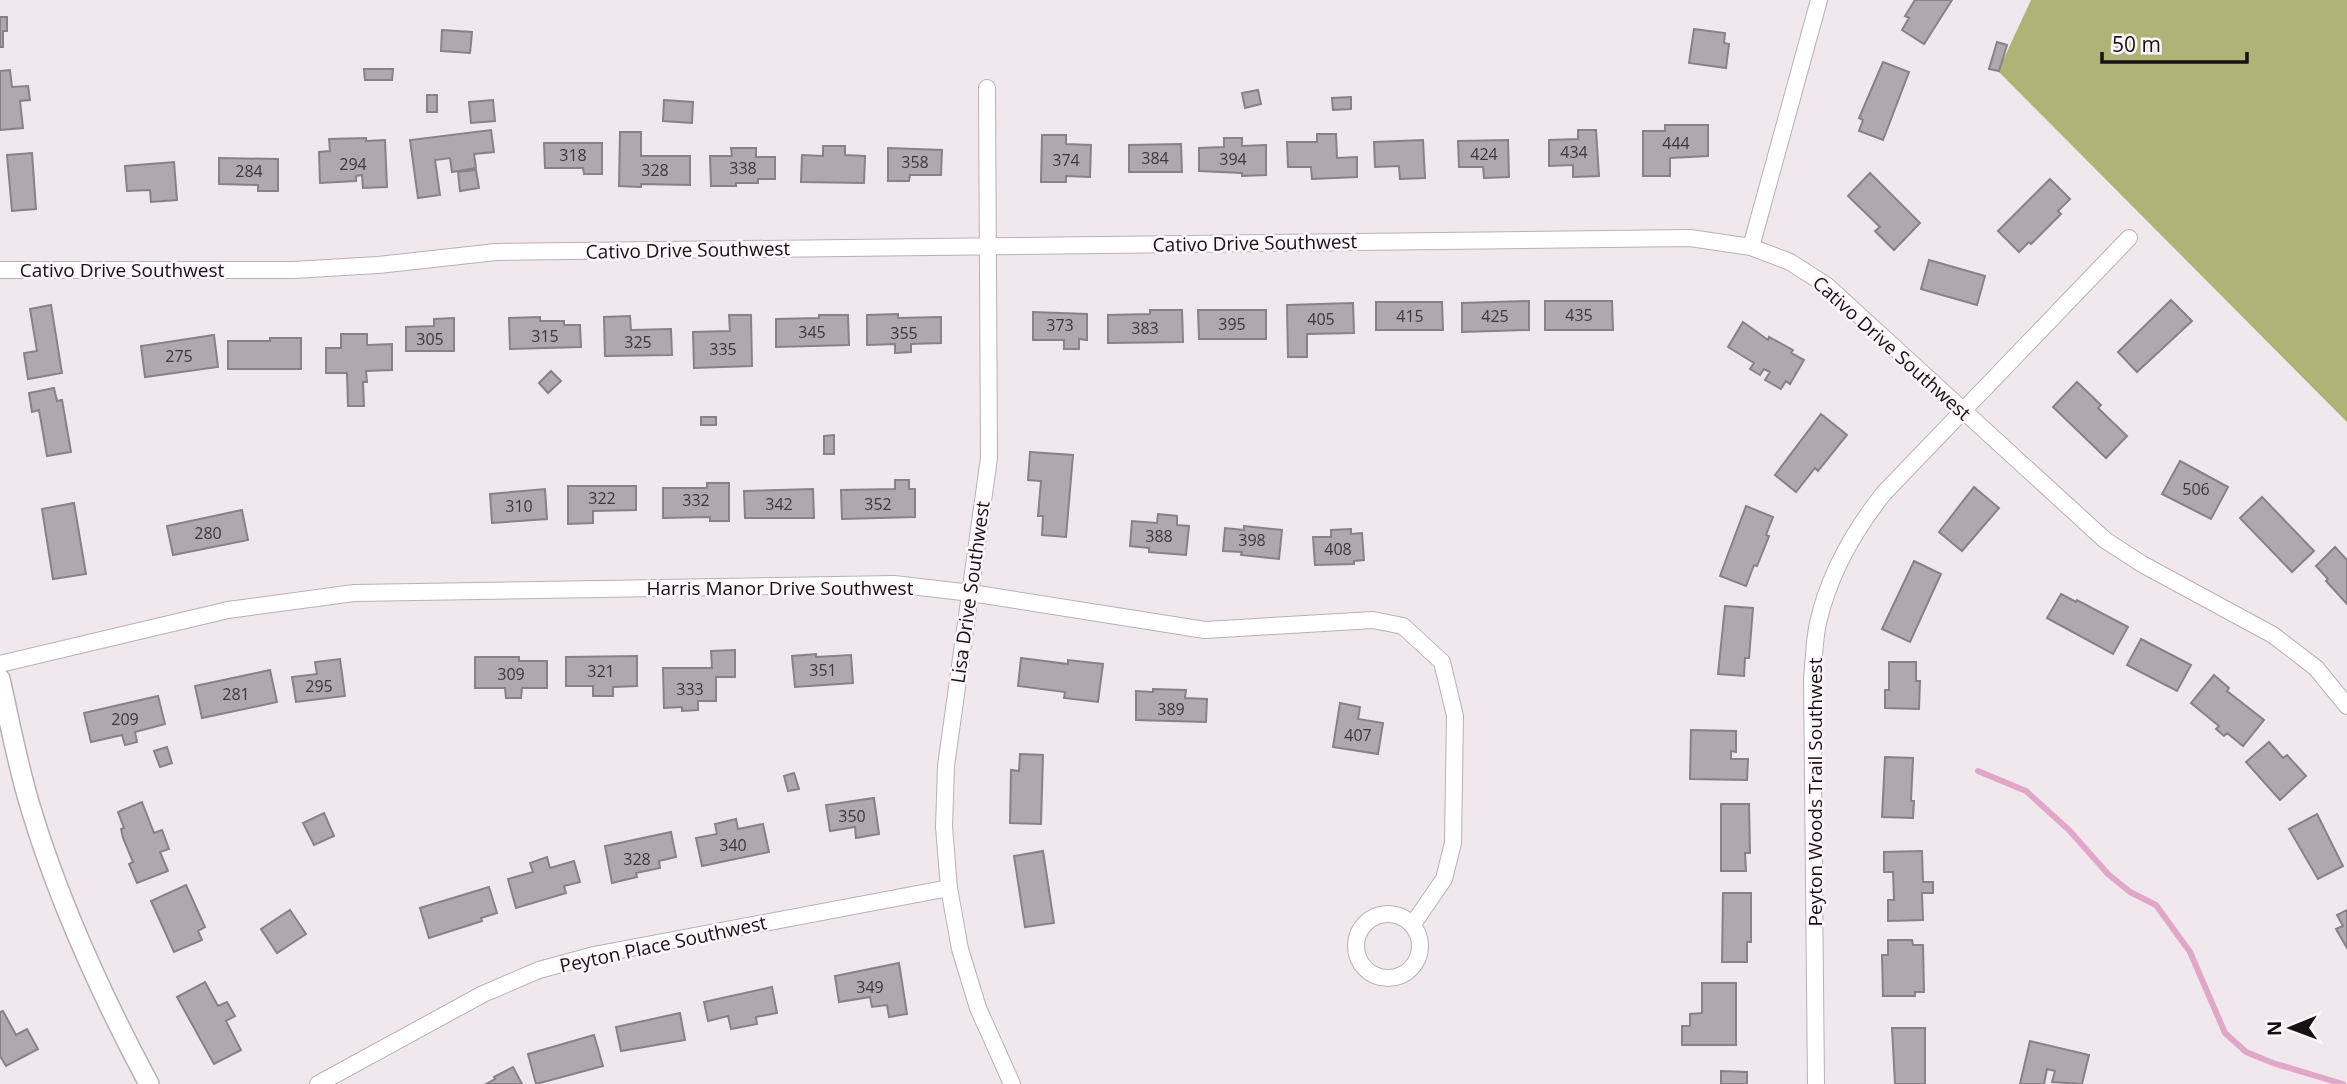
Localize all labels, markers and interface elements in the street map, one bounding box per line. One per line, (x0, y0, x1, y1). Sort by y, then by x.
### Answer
scale bar (2102, 21, 2247, 65)
text: 50 m (2112, 30, 2161, 58)
house number: 444 (1662, 132, 1690, 154)
house number: 434 (1560, 141, 1588, 163)
house number: 424 (1470, 143, 1498, 165)
house number: 318 (559, 144, 587, 166)
house number: 384 (1141, 147, 1169, 169)
house number: 394 (1219, 148, 1247, 170)
house number: 374 (1052, 149, 1080, 171)
house number: 358 (901, 151, 929, 173)
house number: 294 (339, 153, 367, 175)
house number: 338 (729, 157, 757, 179)
house number: 328 (641, 159, 669, 181)
house number: 284 (235, 160, 263, 182)
street label: Cativo Drive Southwest (1153, 228, 1358, 258)
street label: Cativo Drive Southwest (586, 235, 791, 265)
street label: Cativo Drive Southwest (20, 257, 224, 283)
street label: Cativo Drive Southwest (1807, 270, 1977, 426)
house number: 435 (1565, 304, 1593, 326)
house number: 415 (1396, 305, 1424, 327)
house number: 425 (1481, 305, 1509, 327)
house number: 405 (1307, 308, 1335, 330)
house number: 395 (1218, 313, 1246, 335)
house number: 373 (1046, 314, 1074, 336)
house number: 383 (1131, 317, 1159, 339)
house number: 345 (798, 321, 826, 343)
house number: 355 (890, 322, 918, 344)
house number: 315 (531, 325, 559, 347)
house number: 305 (416, 328, 444, 350)
house number: 325 (624, 331, 652, 353)
house number: 335 (709, 338, 737, 360)
house number: 275 (165, 345, 193, 367)
house number: 506 (2182, 478, 2210, 500)
house number: 322 (588, 487, 616, 509)
house number: 332 (682, 489, 710, 511)
house number: 342 (765, 493, 793, 515)
house number: 352 (864, 493, 892, 515)
house number: 310 (505, 495, 533, 517)
street label: Lisa Drive Southwest (944, 499, 996, 685)
house number: 280 (194, 522, 222, 544)
house number: 388 (1145, 525, 1173, 547)
house number: 398 (1238, 529, 1266, 551)
house number: 408 (1324, 538, 1352, 560)
street label: Harris Manor Drive Southwest (647, 575, 914, 601)
street label: Peyton Woods Trail Southwest (1802, 657, 1828, 926)
house number: 351 (809, 659, 837, 681)
house number: 321 (587, 660, 615, 682)
house number: 309 (497, 663, 525, 685)
house number: 295 (305, 675, 333, 697)
house number: 333 (676, 678, 704, 700)
house number: 281 (222, 683, 250, 705)
house number: 389 (1157, 698, 1185, 720)
house number: 209 (111, 708, 139, 730)
house number: 407 (1344, 724, 1372, 746)
house number: 350 (838, 805, 866, 827)
house number: 340 (719, 834, 747, 856)
house number: 328 (623, 848, 651, 870)
street label: Peyton Place Southwest (557, 909, 769, 979)
house number: 349 (856, 976, 884, 998)
north arrow (2256, 993, 2326, 1063)
text: N (2261, 1020, 2287, 1036)

